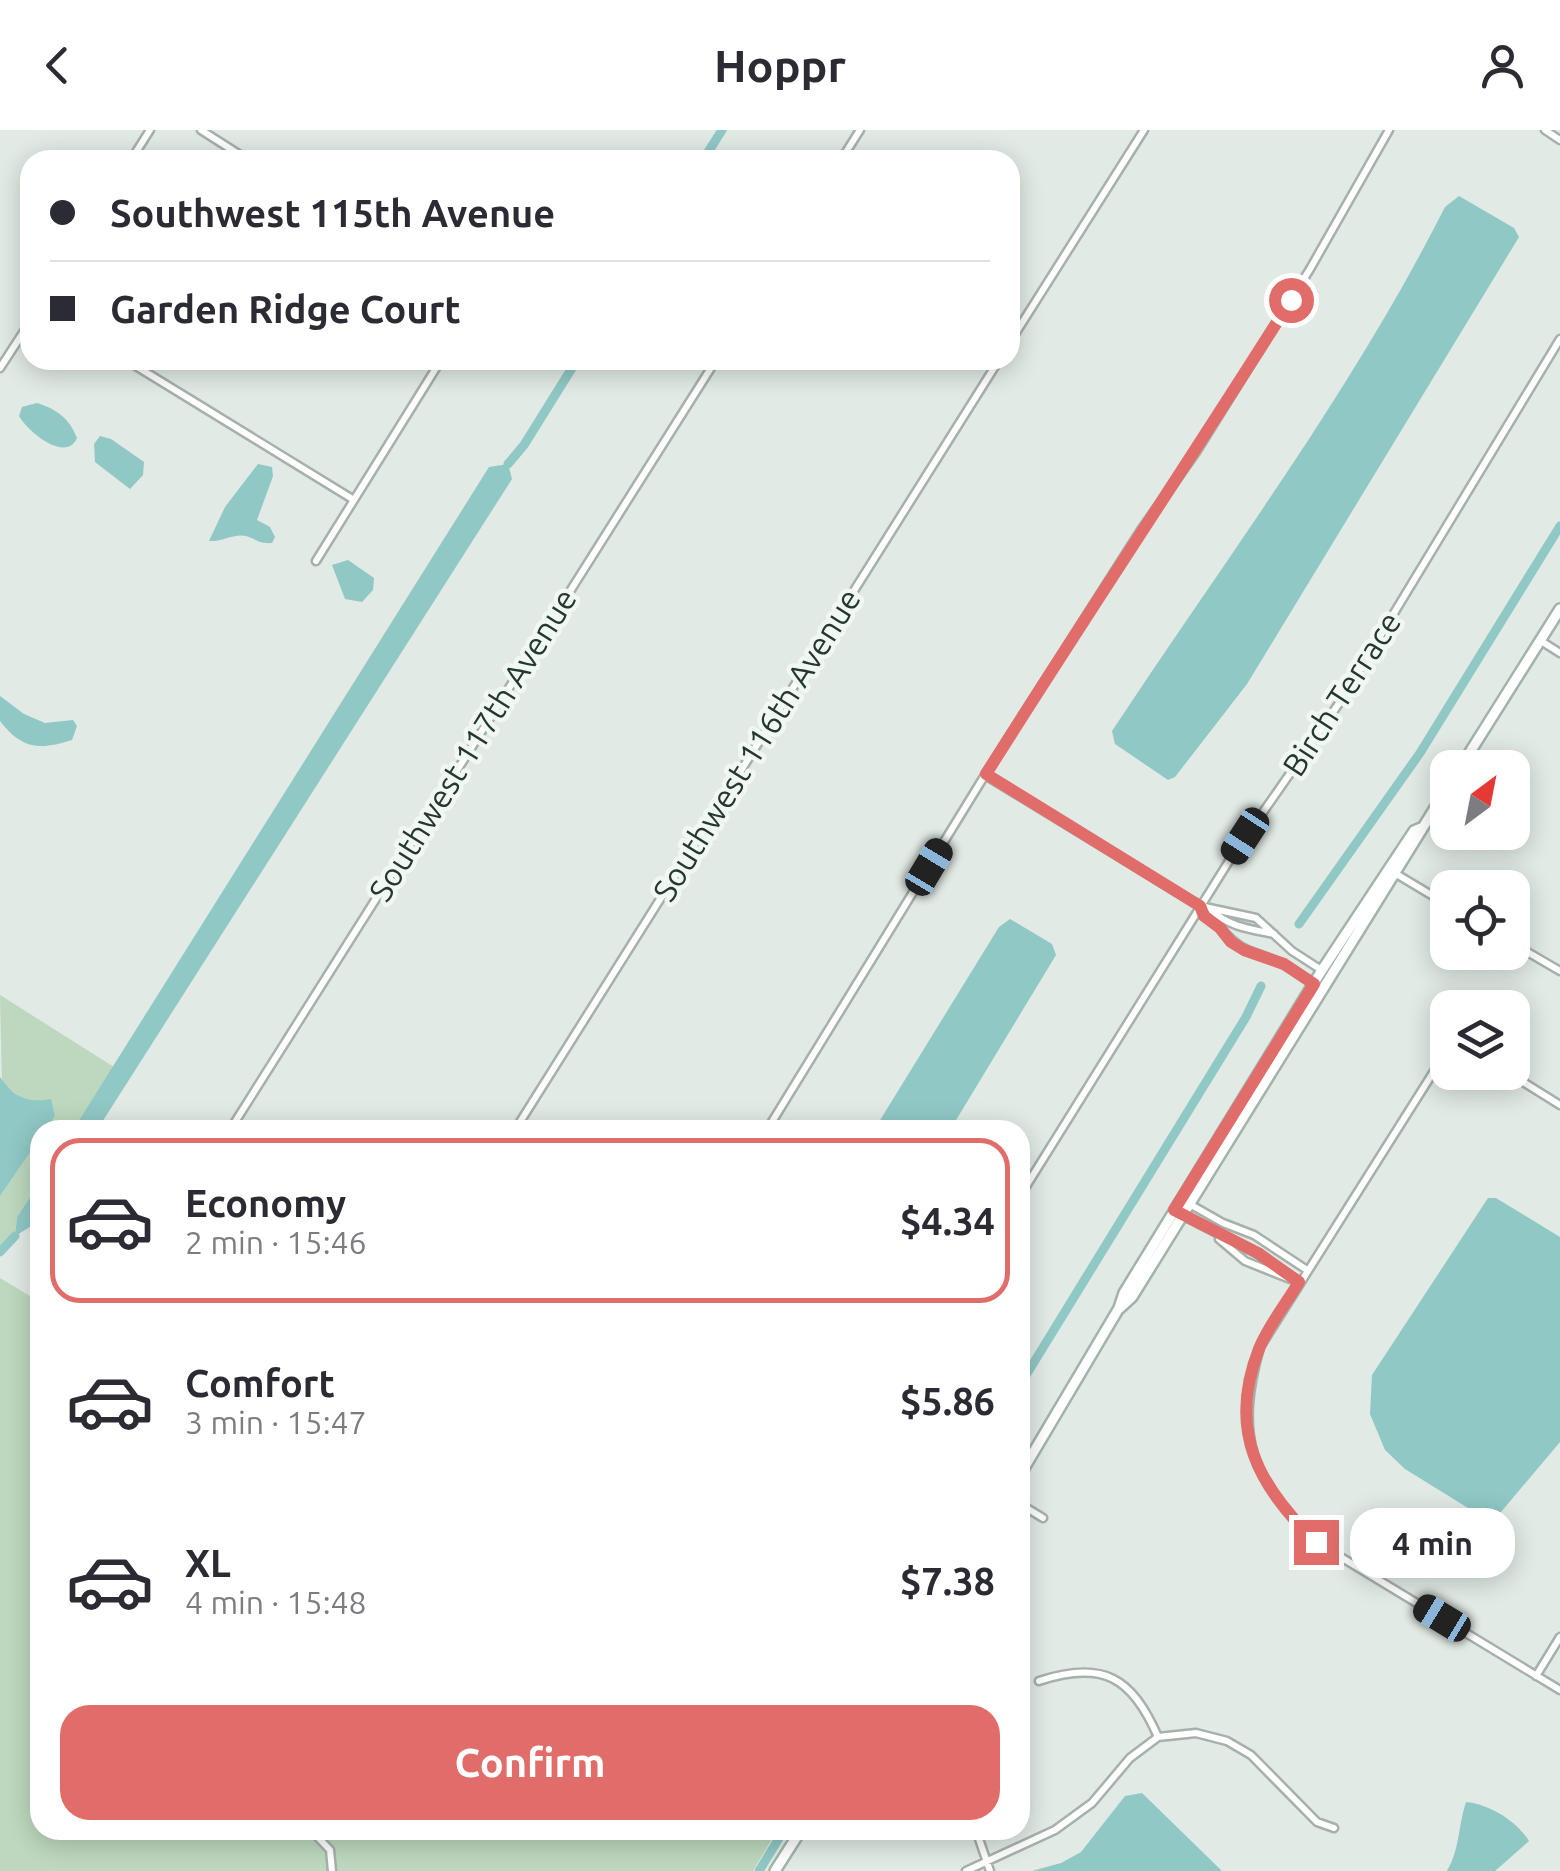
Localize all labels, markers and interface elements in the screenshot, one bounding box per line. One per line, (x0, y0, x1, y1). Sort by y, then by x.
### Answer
icon: back (30, 38, 85, 93)
icon: person (1475, 38, 1530, 93)
text: Hoppr (714, 40, 846, 91)
text: Southwest 115th Avenue (110, 192, 555, 234)
route start (1269, 278, 1314, 323)
text: Garden Ridge Court (110, 288, 461, 330)
street label: Southwest 117th Avenue (361, 582, 583, 907)
street label: Southwest 116th Avenue (645, 582, 867, 907)
street label: Birch Terrace (1275, 605, 1407, 782)
north arrow (1430, 750, 1530, 850)
map controls (1430, 750, 1530, 1090)
car (1216, 803, 1274, 869)
car (901, 834, 957, 900)
button: locate (1430, 870, 1530, 970)
button: layers (1430, 990, 1530, 1090)
icon: car (65, 1176, 155, 1266)
text: Economy (185, 1182, 346, 1224)
text: $4.34 (900, 1200, 995, 1242)
text: 2 min · 15:46 (185, 1224, 367, 1260)
icon: car (65, 1356, 155, 1446)
text: Comfort (185, 1362, 335, 1404)
text: $5.86 (900, 1380, 995, 1422)
text: 3 min · 15:47 (185, 1404, 367, 1440)
callout: 4 min (1351, 1507, 1516, 1577)
route end (1294, 1520, 1339, 1565)
text: 4 min (1392, 1525, 1473, 1561)
icon: car (65, 1536, 155, 1626)
text: XL (185, 1542, 231, 1584)
text: $7.38 (900, 1560, 995, 1602)
text: 4 min · 15:48 (185, 1584, 367, 1620)
car (1409, 1590, 1475, 1646)
button: Confirm (60, 1705, 1000, 1820)

